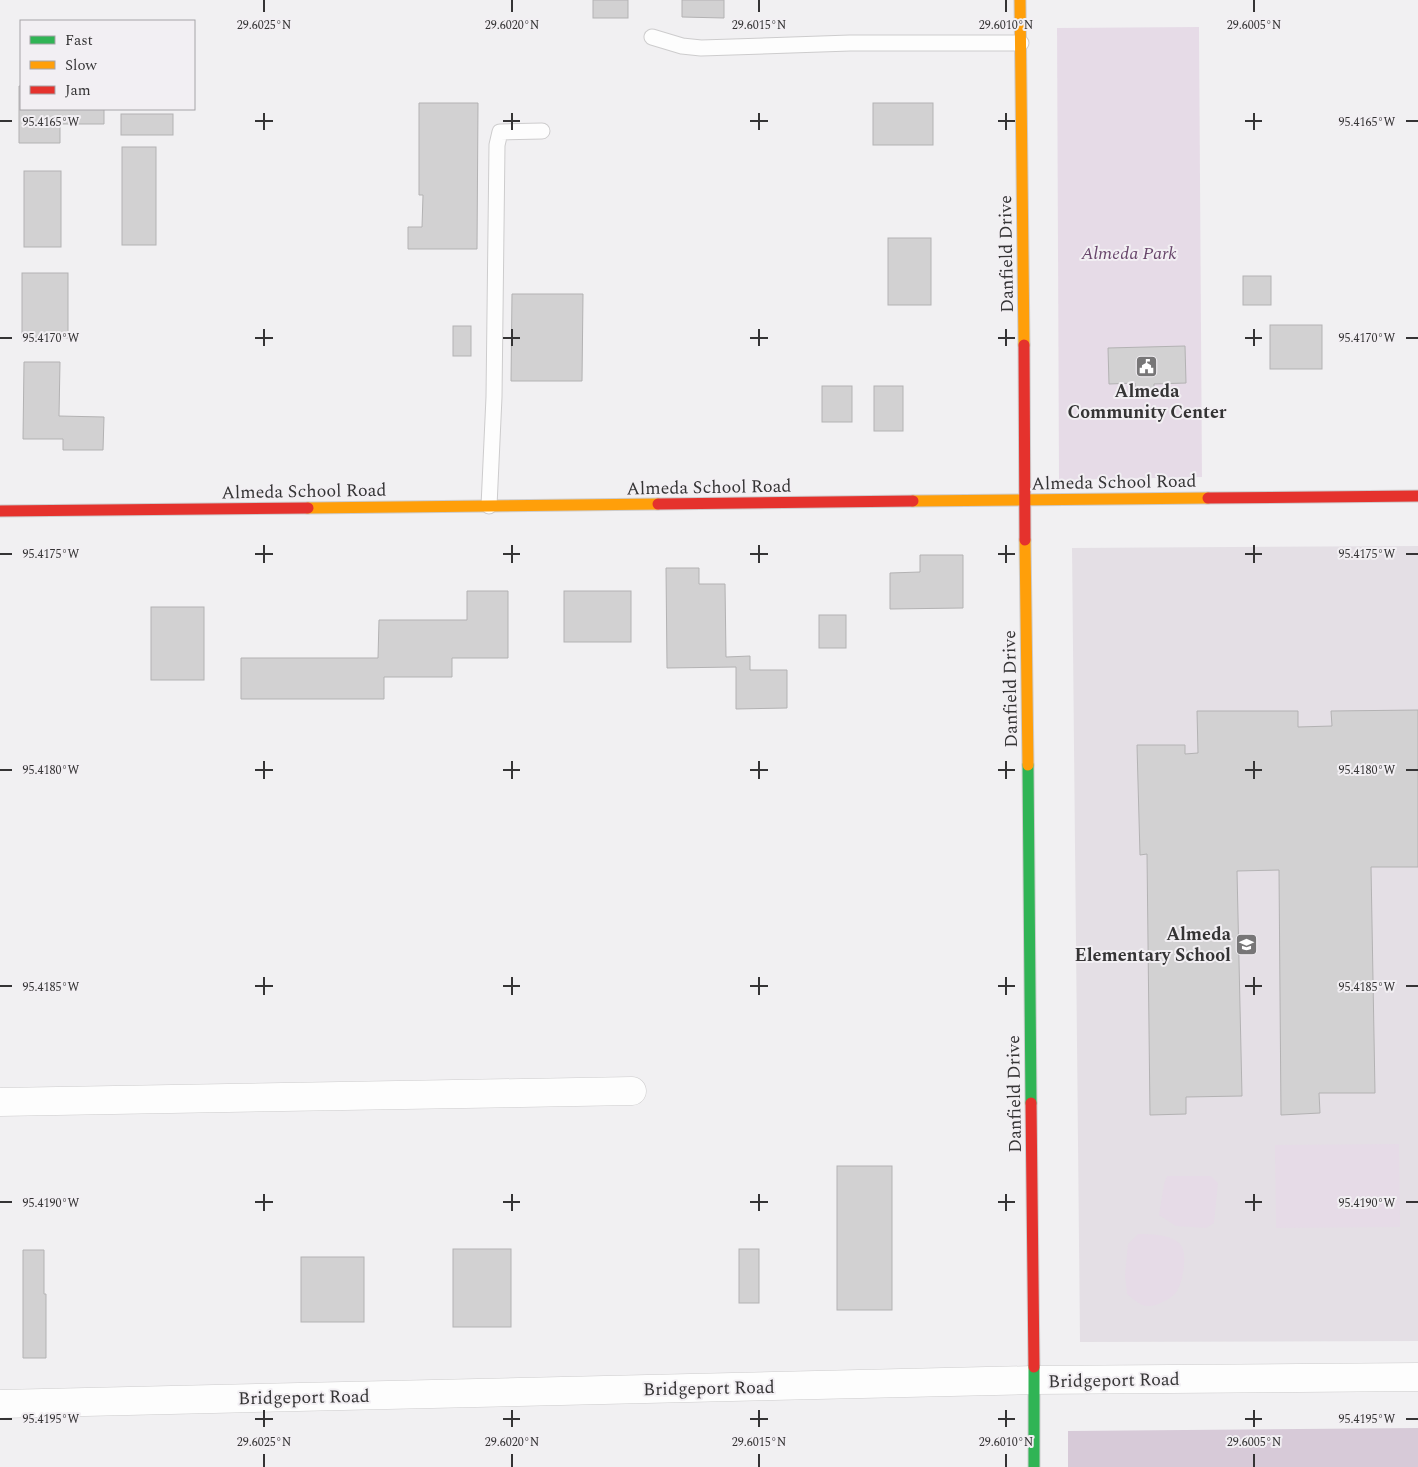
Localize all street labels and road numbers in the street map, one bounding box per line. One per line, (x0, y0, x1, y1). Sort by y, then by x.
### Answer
street label: Danfield Drive (992, 195, 1021, 313)
street label: Almeda School Road (1031, 468, 1197, 497)
street label: Almeda School Road (626, 473, 792, 502)
street label: Almeda School Road (221, 477, 387, 506)
street label: Danfield Drive (996, 630, 1025, 748)
street label: Danfield Drive (1000, 1035, 1029, 1153)
street label: Bridgeport Road (1048, 1366, 1180, 1395)
street label: Bridgeport Road (643, 1374, 775, 1403)
street label: Bridgeport Road (238, 1383, 370, 1412)

